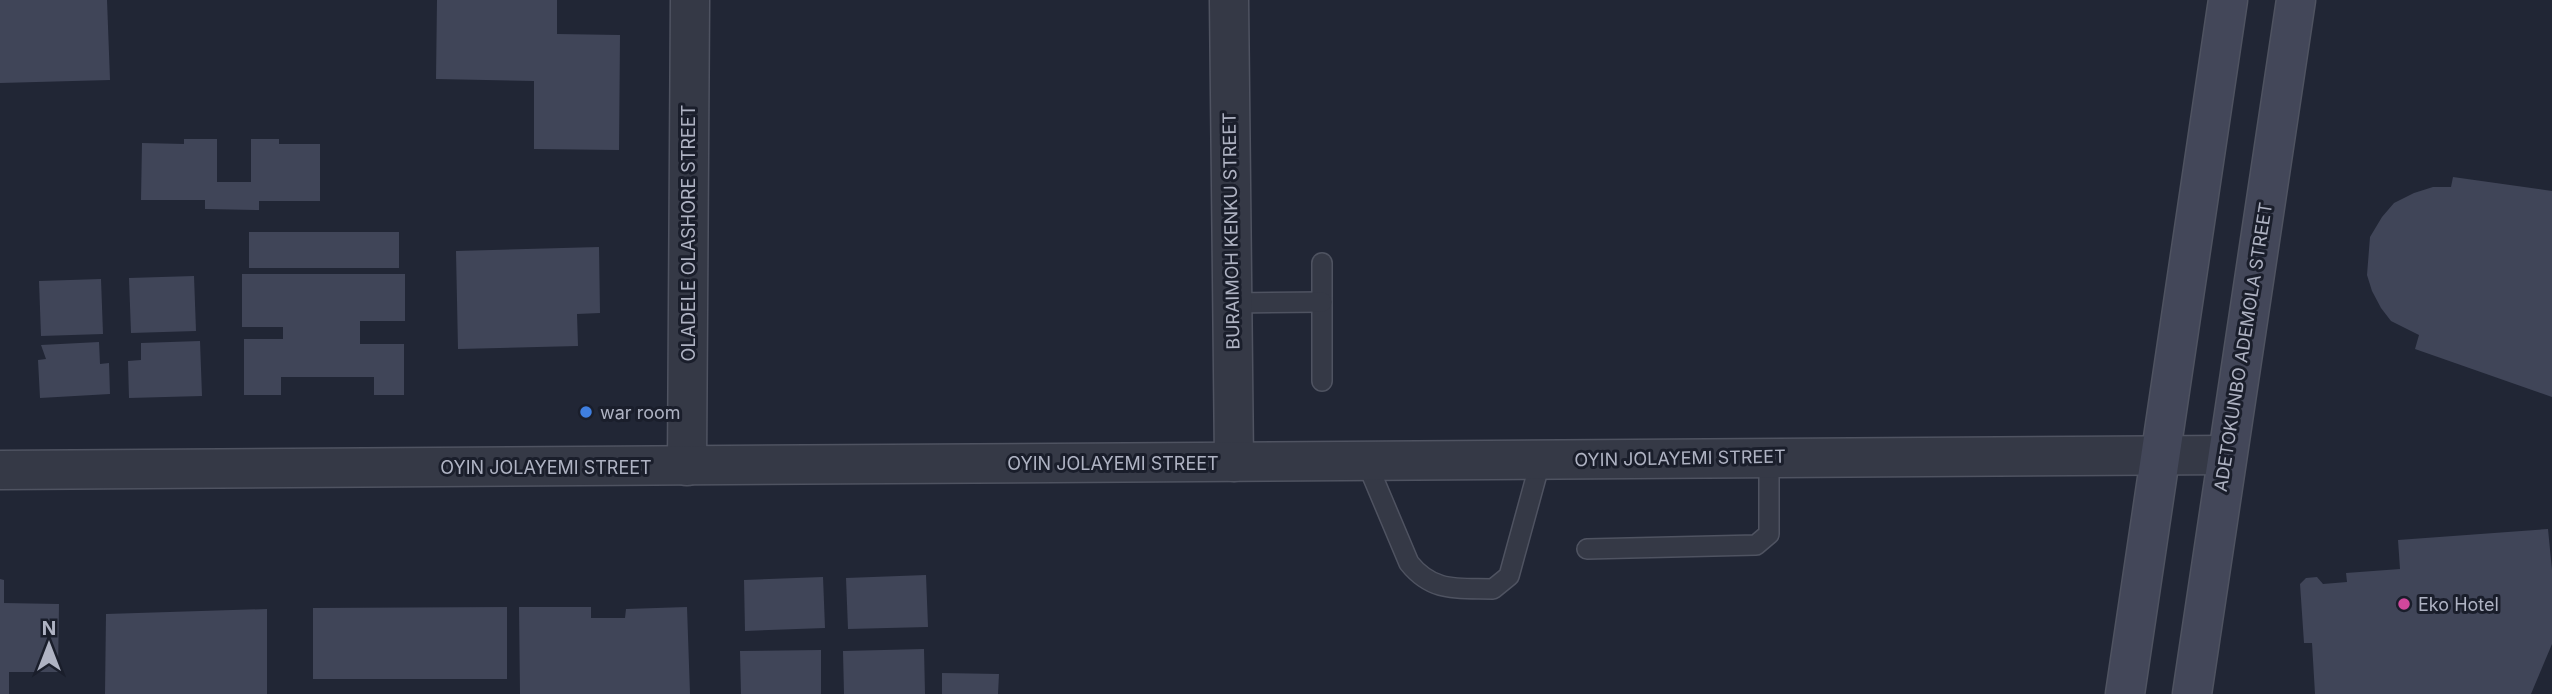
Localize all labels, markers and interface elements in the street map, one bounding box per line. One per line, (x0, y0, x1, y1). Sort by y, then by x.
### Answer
street label: OLADELE OLASHORE STREET (678, 105, 699, 361)
street label: BURAIMOH KENKU STREET (1218, 112, 1244, 350)
street label: ADETOKUNBO ADEMOLA STREET (2210, 201, 2276, 493)
place label: war room (600, 402, 681, 423)
marker: war room (578, 404, 594, 420)
street label: OYIN JOLAYEMI STREET (1574, 446, 1786, 470)
street label: OYIN JOLAYEMI STREET (1007, 453, 1219, 474)
street label: OYIN JOLAYEMI STREET (440, 457, 652, 478)
place label: Eko Hotel (2418, 594, 2499, 615)
marker: Eko Hotel (2396, 596, 2412, 612)
north arrow (14, 610, 84, 680)
text: N (42, 617, 56, 640)

